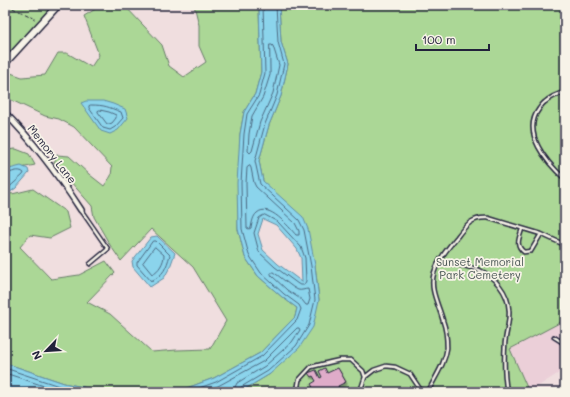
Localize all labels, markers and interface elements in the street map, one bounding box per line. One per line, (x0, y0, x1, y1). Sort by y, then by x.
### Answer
scale bar (416, 26, 489, 52)
text: 100 m (422, 31, 456, 47)
street label: Memory Lane (25, 121, 80, 187)
park label: Sunset Memorial Park Cemetery (436, 254, 524, 282)
north arrow (26, 331, 66, 371)
text: N (28, 348, 45, 362)

